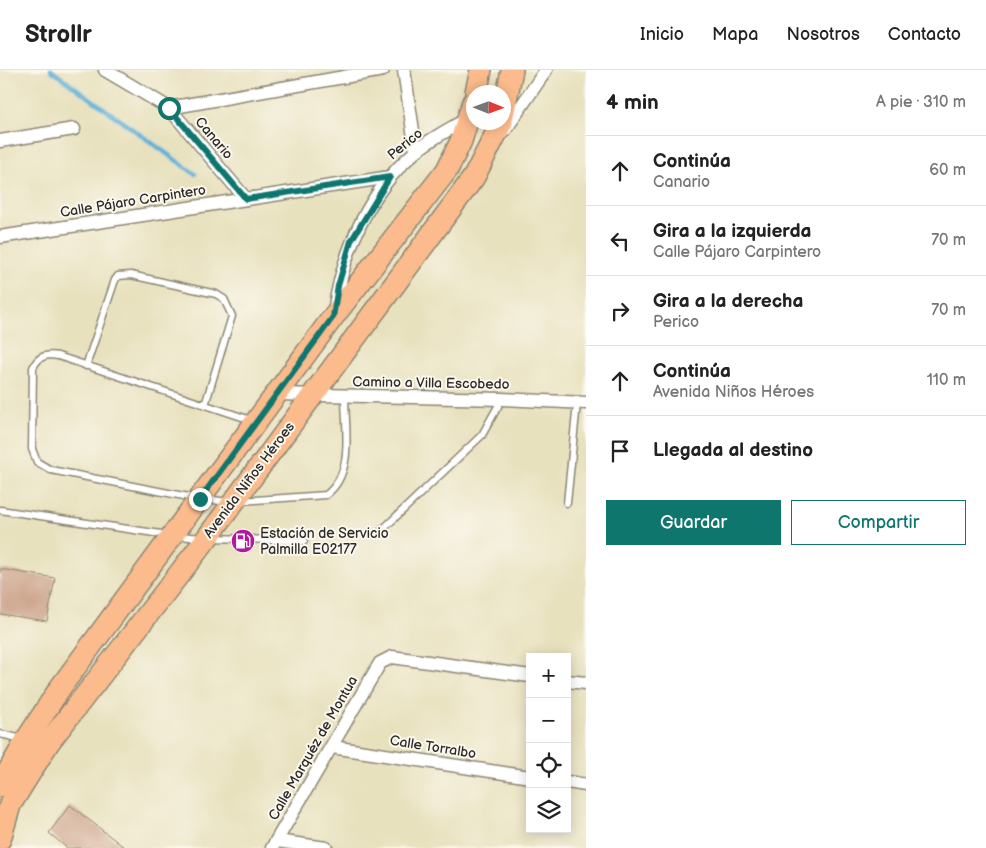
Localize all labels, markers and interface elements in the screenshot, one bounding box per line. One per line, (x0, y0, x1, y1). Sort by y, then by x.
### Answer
text: Strollr (25, 20, 92, 49)
text: Inicio (640, 24, 684, 45)
text: Mapa (712, 24, 758, 45)
text: Nosotros (786, 24, 860, 45)
text: Contacto (888, 24, 961, 45)
north arrow (466, 85, 511, 130)
text: 4 min (606, 90, 659, 115)
text: A pie · 310 m (876, 93, 966, 112)
route start (158, 97, 181, 120)
street label: Canario (191, 113, 237, 163)
street label: Perico (384, 125, 426, 163)
text: Continúa (653, 150, 731, 173)
icon: ahead (606, 157, 634, 185)
text: 60 m (929, 161, 966, 180)
text: Canario (653, 173, 710, 192)
street label: Calle Pájaro Carpintero (59, 181, 207, 221)
text: Gira a la izquierda (653, 220, 811, 243)
icon: left (606, 227, 634, 255)
text: 70 m (931, 231, 966, 250)
text: Calle Pájaro Carpintero (653, 243, 821, 262)
text: Gira a la derecha (653, 290, 803, 313)
icon: right (606, 297, 634, 325)
text: 70 m (931, 301, 966, 320)
text: Perico (653, 313, 699, 332)
text: Continúa (653, 360, 731, 383)
icon: ahead (606, 367, 634, 395)
text: 110 m (927, 371, 966, 390)
street label: Camino a Villa Escobedo (352, 373, 510, 393)
text: Avenida Niños Héroes (653, 383, 814, 402)
street label: Avenida Niños Héroes (200, 419, 298, 541)
icon: arrive (606, 437, 634, 465)
text: Llegada al destino (653, 439, 813, 462)
route end (189, 488, 212, 511)
button: Guardar (606, 500, 781, 545)
button: Compartir (791, 500, 966, 545)
place label: Estación de Servicio Palmilla E02177 (260, 525, 389, 558)
fuel station icon: Estación de Servicio Palmilla E02177 (230, 528, 256, 554)
map controls (526, 653, 571, 833)
button: + (526, 653, 571, 698)
street label: Calle Marquéz de Montua (265, 673, 361, 823)
button: − (526, 698, 571, 743)
street label: Calle Torralbo (389, 732, 477, 762)
button: locate (526, 743, 571, 788)
button: layers (526, 788, 571, 833)

